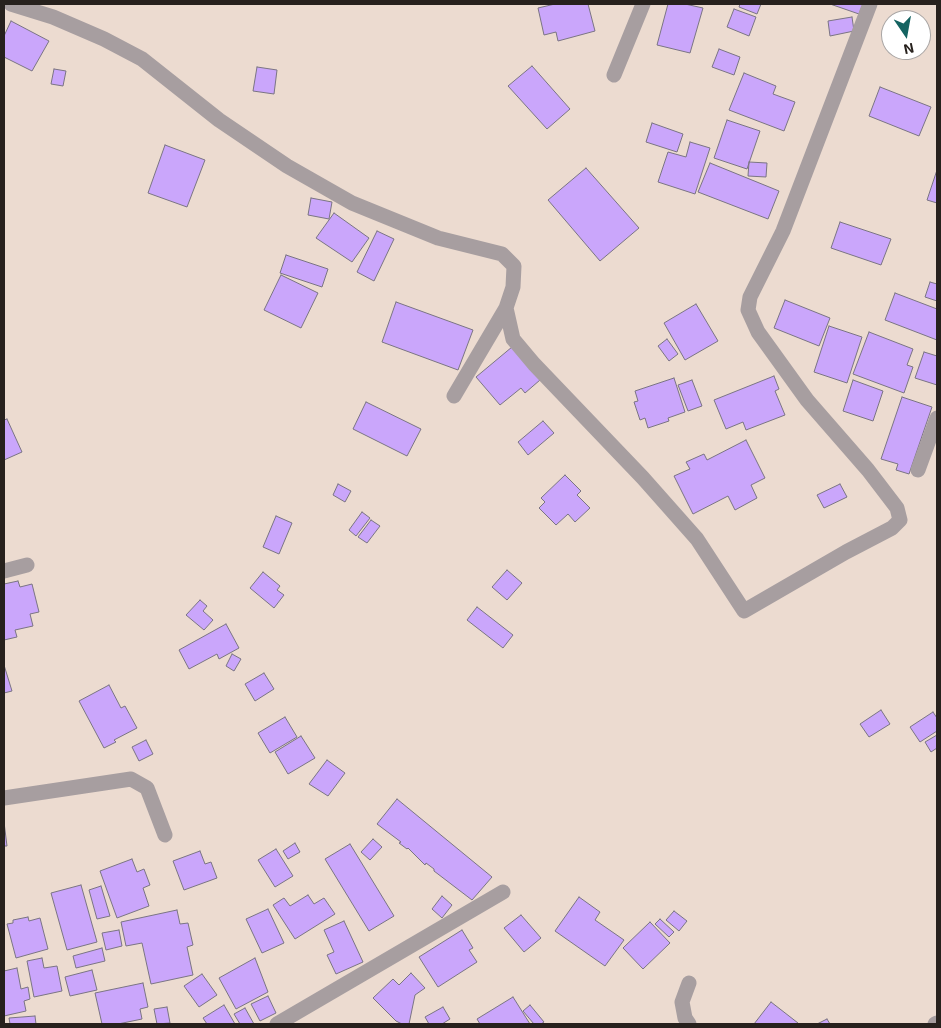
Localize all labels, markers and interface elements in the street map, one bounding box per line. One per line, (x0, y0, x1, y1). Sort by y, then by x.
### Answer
north arrow (881, 10, 931, 60)
text: N (902, 40, 916, 59)

